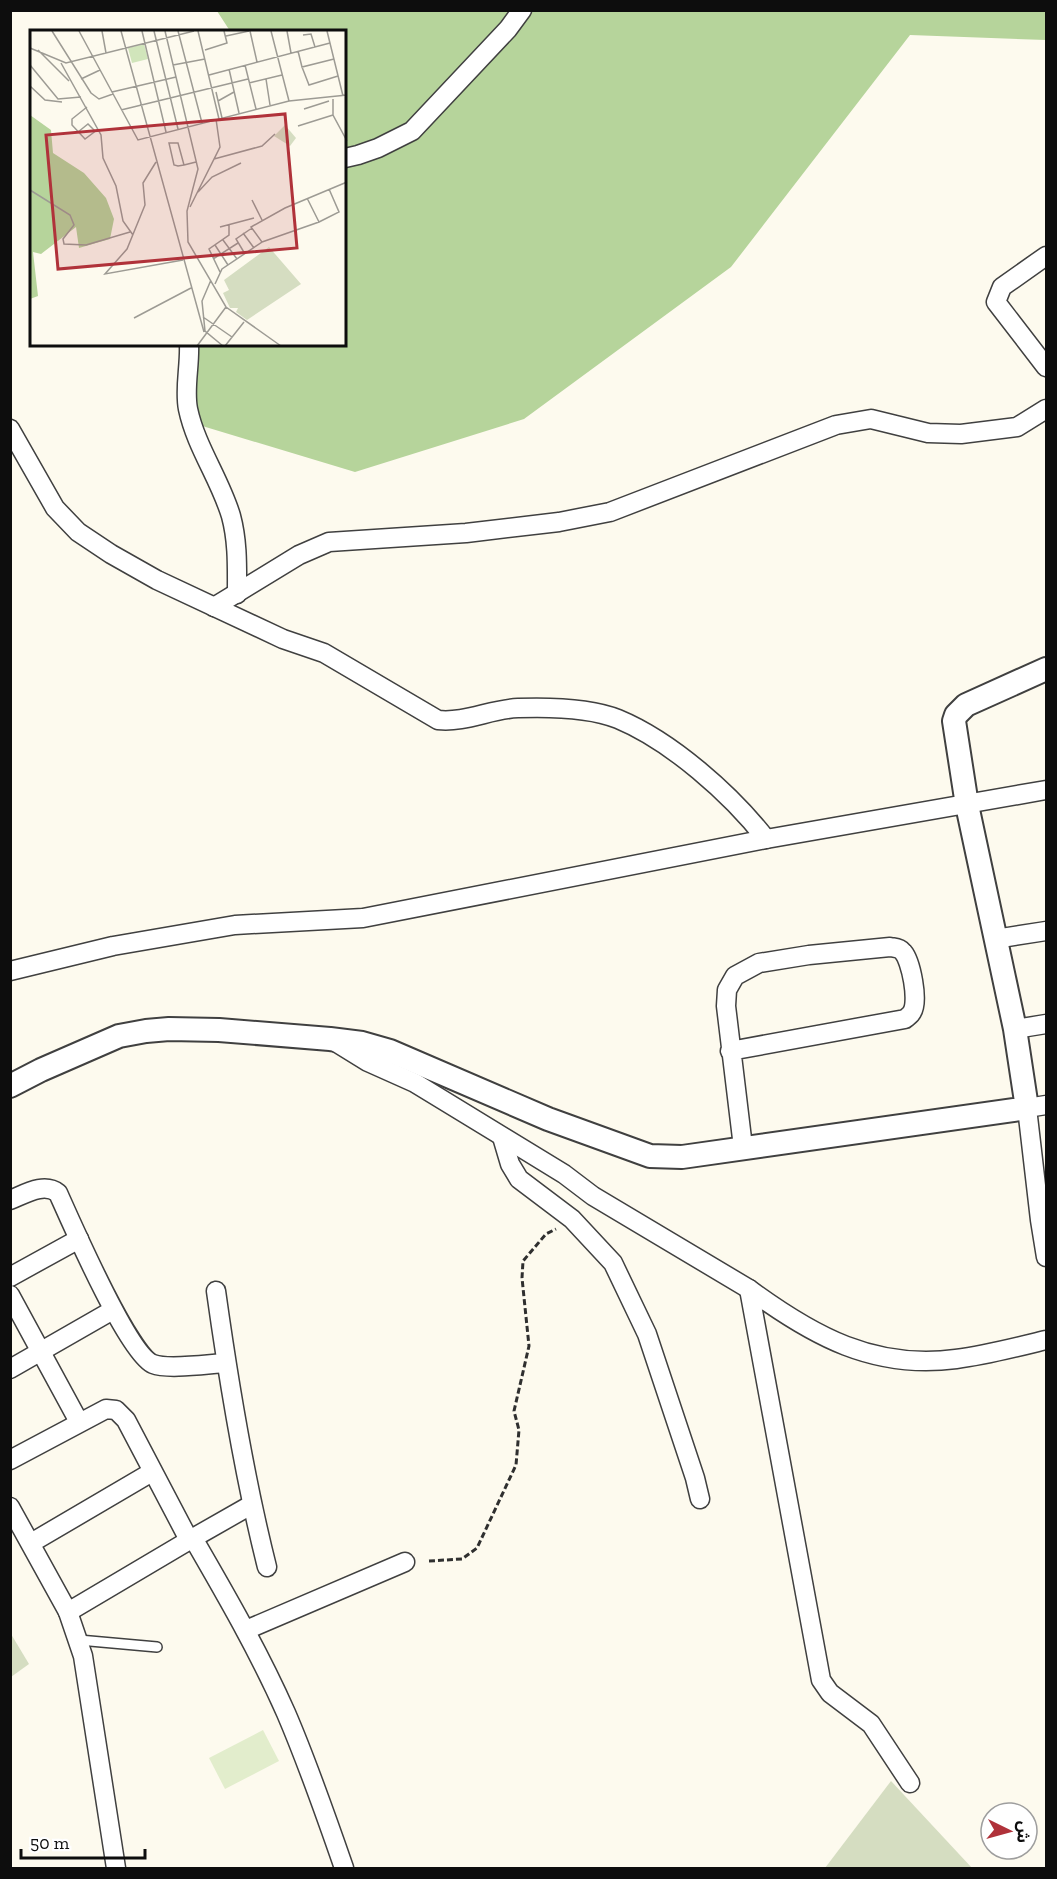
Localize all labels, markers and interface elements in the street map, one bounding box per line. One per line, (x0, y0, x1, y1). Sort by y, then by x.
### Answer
inset map (30, 30, 346, 346)
north arrow (979, 1801, 1039, 1861)
text: ش (1013, 1821, 1034, 1844)
scale bar (21, 1822, 146, 1860)
text: 50 m (30, 1832, 70, 1854)

